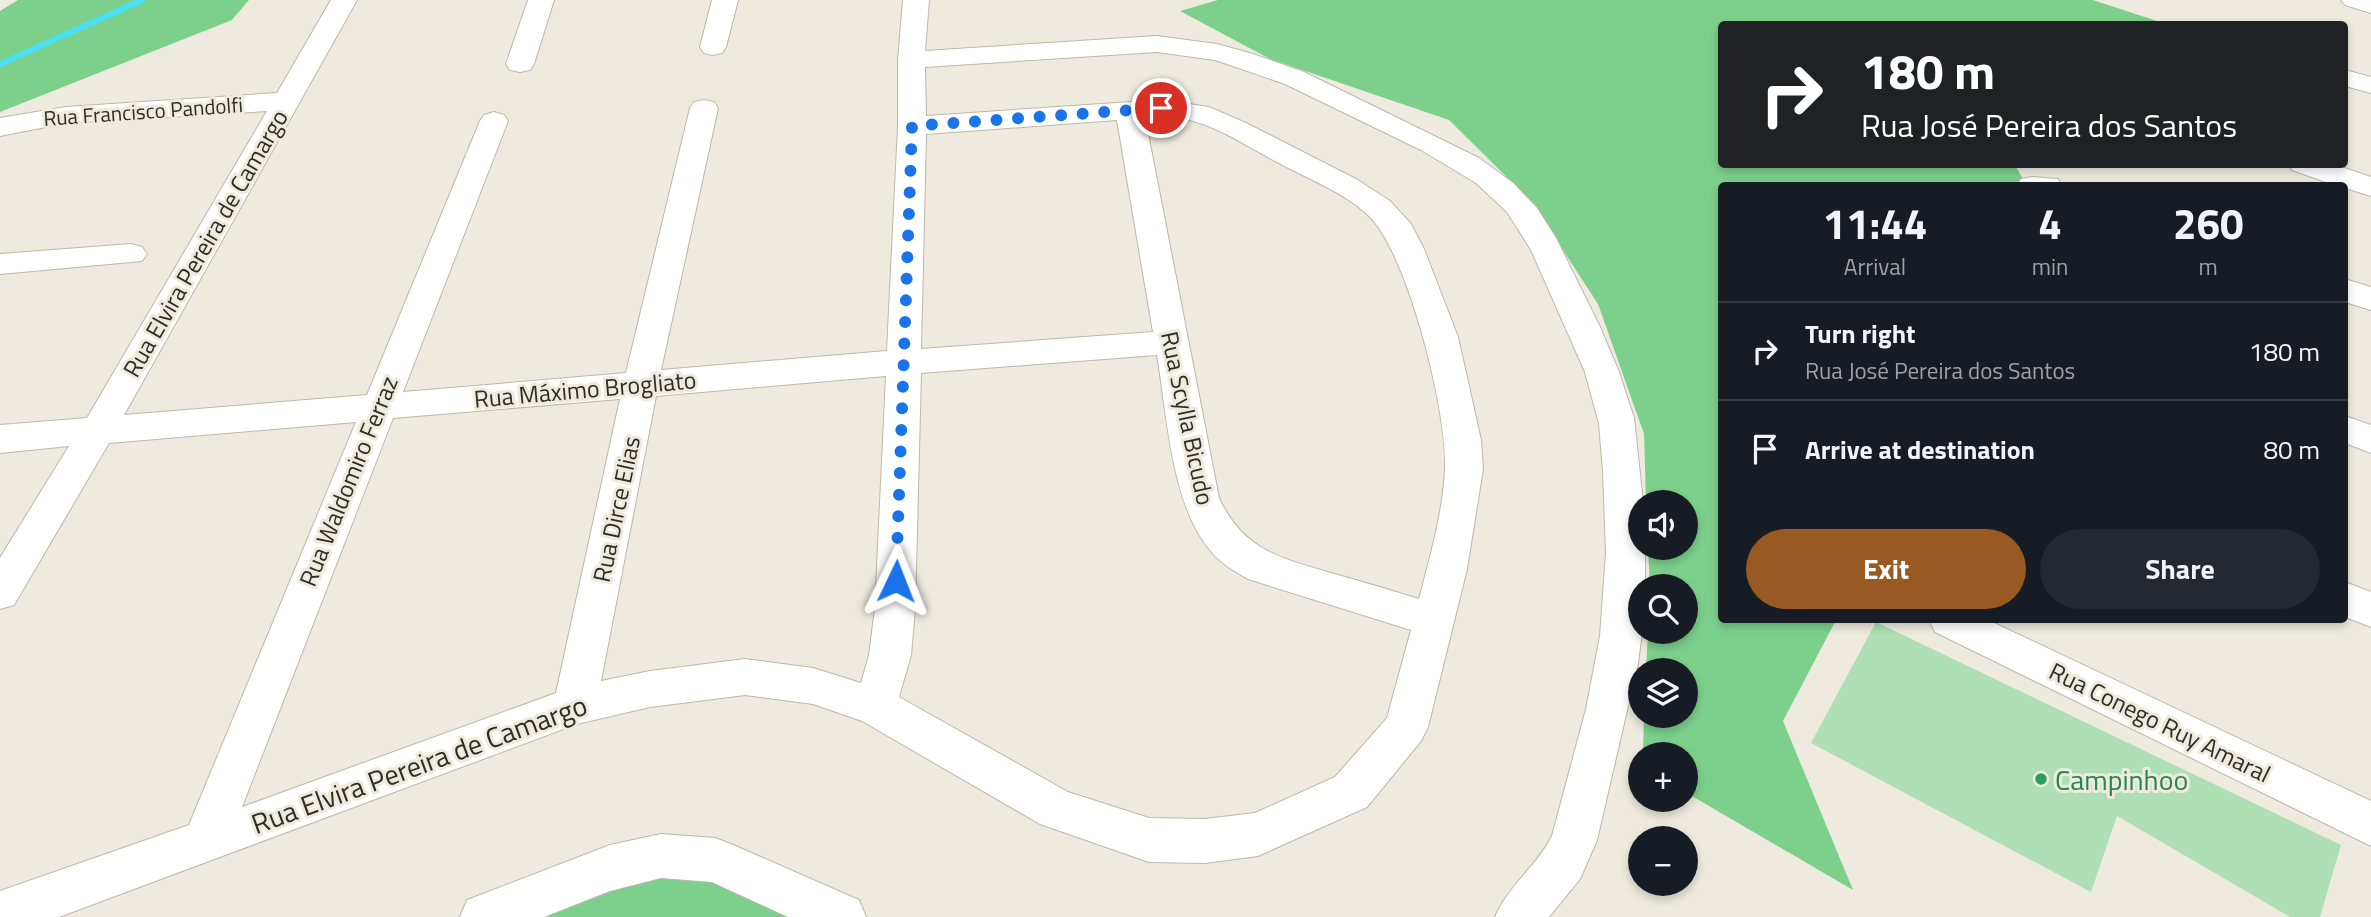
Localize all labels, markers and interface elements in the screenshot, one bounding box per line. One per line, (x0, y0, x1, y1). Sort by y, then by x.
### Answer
text: 180 m (1861, 33, 1995, 108)
icon: right (1746, 49, 1837, 140)
pin (1131, 78, 1191, 138)
street label: Rua Francisco Pandolfi (42, 88, 244, 134)
icon: arrive (1142, 89, 1180, 127)
text: Rua José Pereira dos Santos (1861, 101, 2237, 149)
street label: Rua Elvira Pereira de Camargo (113, 102, 297, 384)
text: 11:44 (1822, 191, 1927, 255)
text: 4 (2038, 191, 2062, 255)
text: 260 (2173, 191, 2243, 255)
text: Arrival (1844, 249, 1906, 284)
text: min (2032, 249, 2068, 284)
text: m (2199, 249, 2218, 284)
text: Turn right (1805, 314, 1916, 353)
street label: Rua Scylla Bicudo (1152, 328, 1224, 508)
icon: right (1746, 332, 1784, 370)
text: 180 m (2249, 332, 2320, 371)
text: Rua José Pereira dos Santos (1805, 353, 2075, 388)
street label: Rua Máximo Brogliato (472, 361, 698, 417)
street label: Rua Waldomiro Ferraz (289, 370, 407, 592)
icon: arrive (1746, 430, 1784, 468)
text: Arrive at destination (1805, 430, 2035, 469)
text: 80 m (2263, 430, 2320, 469)
street label: Rua Dirce Elias (583, 433, 649, 585)
map controls (1628, 490, 1698, 896)
button: sound (1628, 490, 1698, 560)
button: Exit (1746, 529, 2026, 609)
button: Share (2040, 529, 2320, 609)
position arrow (859, 544, 933, 618)
button: search (1628, 574, 1698, 644)
street label: Rua Conego Ruy Amaral (2043, 653, 2277, 791)
button: layers (1628, 658, 1698, 728)
street label: Rua Elvira Pereira de Camargo (245, 683, 593, 845)
button: + (1628, 742, 1698, 812)
place label: Campinhoo (2055, 758, 2188, 801)
marker: Campinhoo (2033, 771, 2049, 787)
button: − (1628, 826, 1698, 896)

